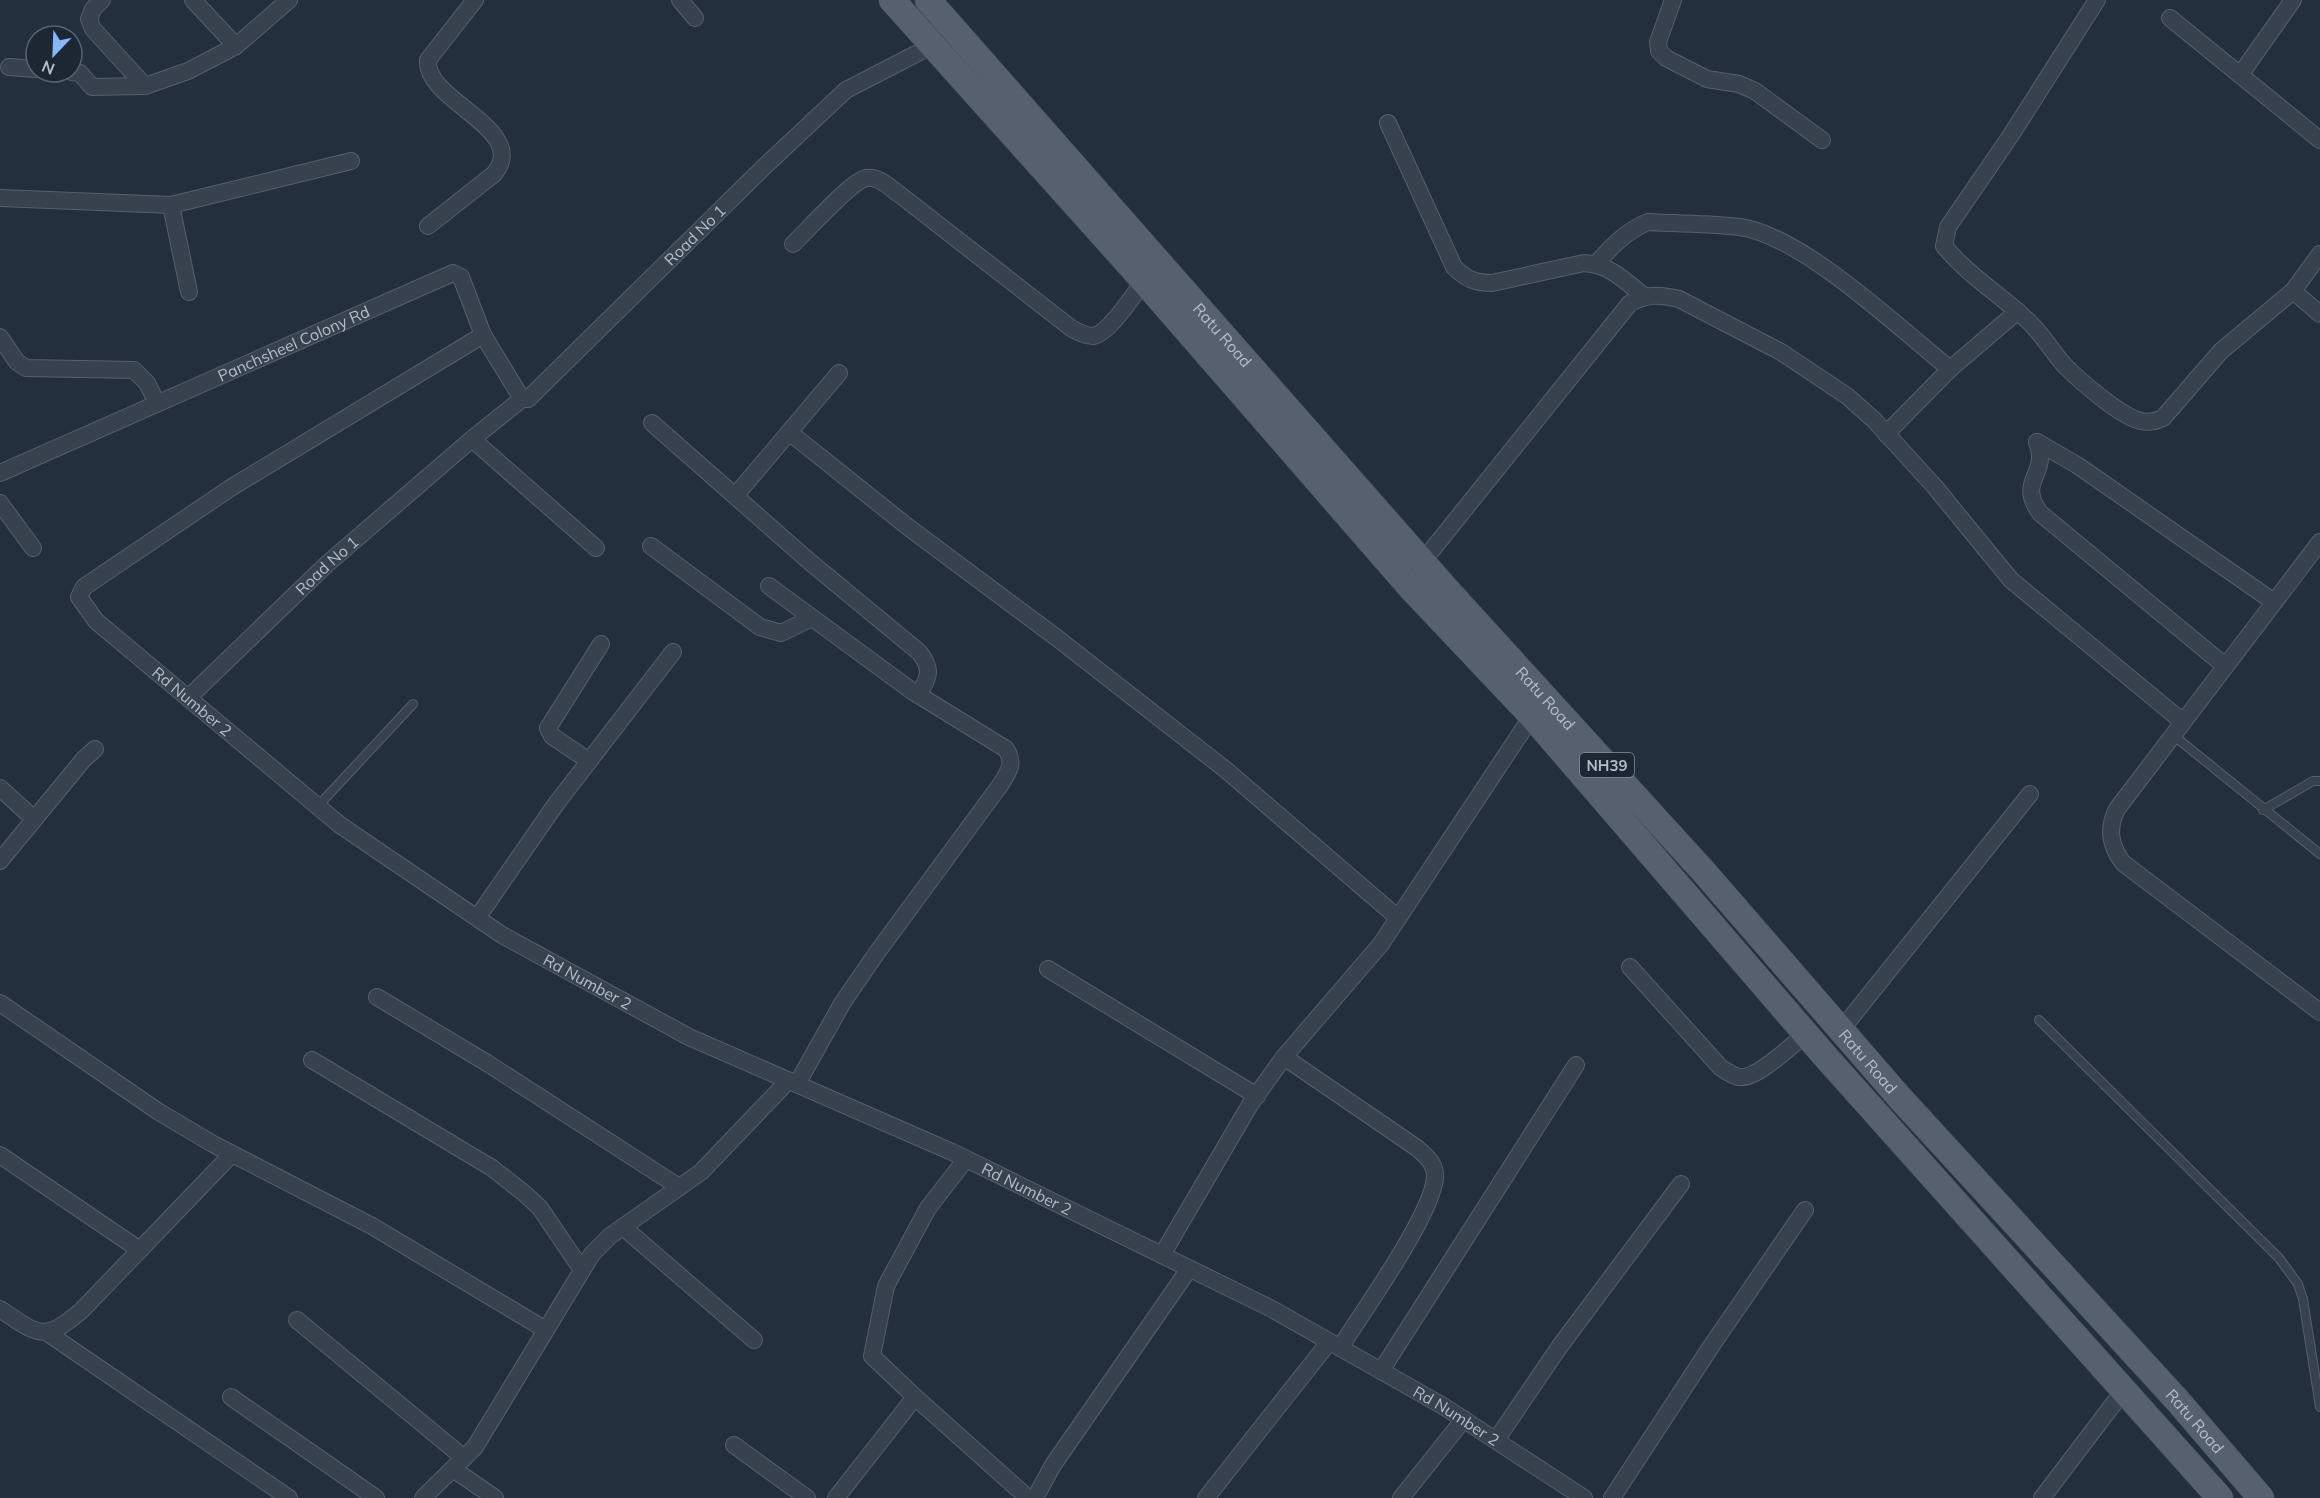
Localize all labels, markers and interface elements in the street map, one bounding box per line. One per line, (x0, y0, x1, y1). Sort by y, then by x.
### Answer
north arrow (24, 24, 84, 84)
text: N (39, 56, 58, 79)
street label: Road No 1 (660, 200, 730, 270)
street label: Ratu Road (1189, 299, 1256, 371)
street label: Panchsheel Colony Rd (215, 301, 373, 386)
street label: Road No 1 (291, 532, 362, 599)
street label: Rd Number 2 (148, 662, 236, 740)
street label: Ratu Road (1512, 662, 1579, 734)
road number: NH39 (1580, 753, 1634, 777)
street label: Rd Number 2 (540, 949, 635, 1014)
street label: Ratu Road (1835, 1025, 1902, 1098)
street label: Rd Number 2 (979, 1158, 1075, 1219)
street label: Rd Number 2 (1410, 1381, 1503, 1450)
street label: Ratu Road (2162, 1385, 2228, 1458)

